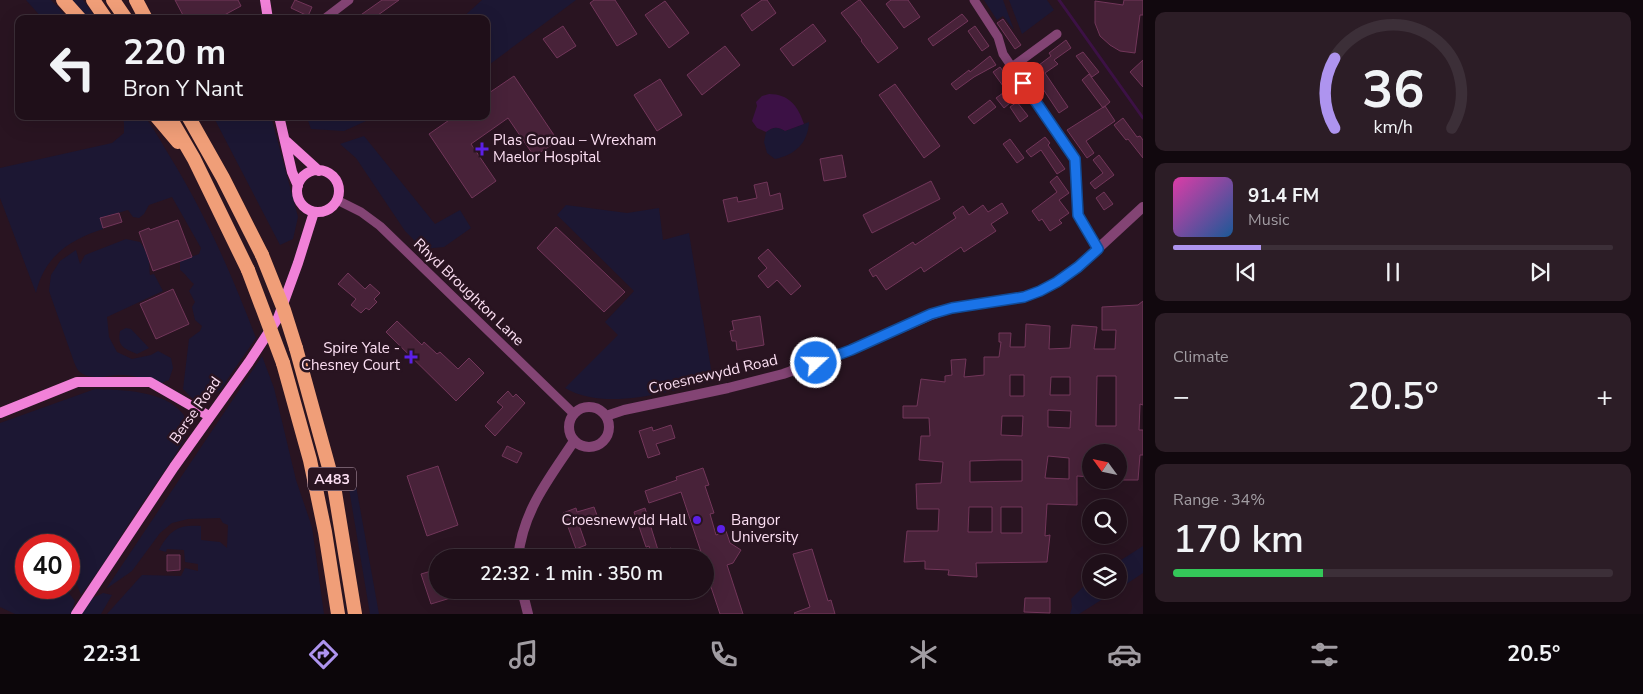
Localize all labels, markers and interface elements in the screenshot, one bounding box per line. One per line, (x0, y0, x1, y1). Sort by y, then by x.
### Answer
text: 220 m (123, 29, 226, 76)
icon: left (40, 35, 105, 100)
text: 36 (1362, 54, 1424, 125)
pin (1002, 62, 1044, 104)
icon: arrive (1009, 69, 1037, 97)
text: Bron Y Nant (123, 74, 243, 104)
text: km/h (1373, 115, 1413, 139)
place label: Plas Goroau – Wrexham Maelor Hospital (493, 130, 656, 167)
marker: Plas Goroau – Wrexham Maelor Hospital (475, 142, 489, 156)
text: 91.4 FM (1248, 183, 1319, 209)
text: Music (1248, 209, 1289, 231)
street label: Rhyd Broughton Lane (409, 234, 529, 350)
icon: previous (1232, 258, 1260, 286)
icon: pause (1379, 258, 1407, 286)
icon: next (1526, 258, 1554, 286)
position arrow (789, 336, 841, 388)
place label: Spire Yale - Chesney Court (301, 338, 401, 375)
text: Climate (1173, 346, 1228, 368)
street label: Croesnewydd Road (646, 349, 780, 399)
marker: Spire Yale - Chesney Court (404, 350, 418, 364)
text: 20.5° (1347, 371, 1439, 422)
street label: Berse Road (165, 373, 225, 447)
text: − (1173, 378, 1190, 416)
text: + (1596, 378, 1613, 416)
north arrow (1082, 444, 1128, 489)
map controls (1082, 444, 1127, 599)
road number: A483 (308, 468, 356, 490)
text: Range · 34% (1173, 489, 1265, 511)
button: search (1082, 499, 1127, 544)
place label: Croesnewydd Hall (562, 510, 688, 530)
place label: Bangor University (731, 510, 799, 547)
marker: Croesnewydd Hall (691, 514, 703, 526)
text: 170 km (1173, 514, 1304, 565)
marker: Bangor University (715, 523, 727, 535)
speed limit sign: 40 (15, 534, 80, 599)
button: layers (1082, 554, 1127, 599)
text: 22:32 · 1 min · 350 m (480, 561, 663, 587)
icon: directions (306, 637, 341, 672)
icon: music (506, 637, 541, 672)
icon: phone (706, 637, 741, 672)
icon: climate (906, 637, 941, 672)
icon: car (1107, 637, 1142, 672)
icon: filters (1307, 637, 1342, 672)
text: 22:31 (83, 639, 141, 669)
text: 20.5° (1507, 639, 1560, 669)

